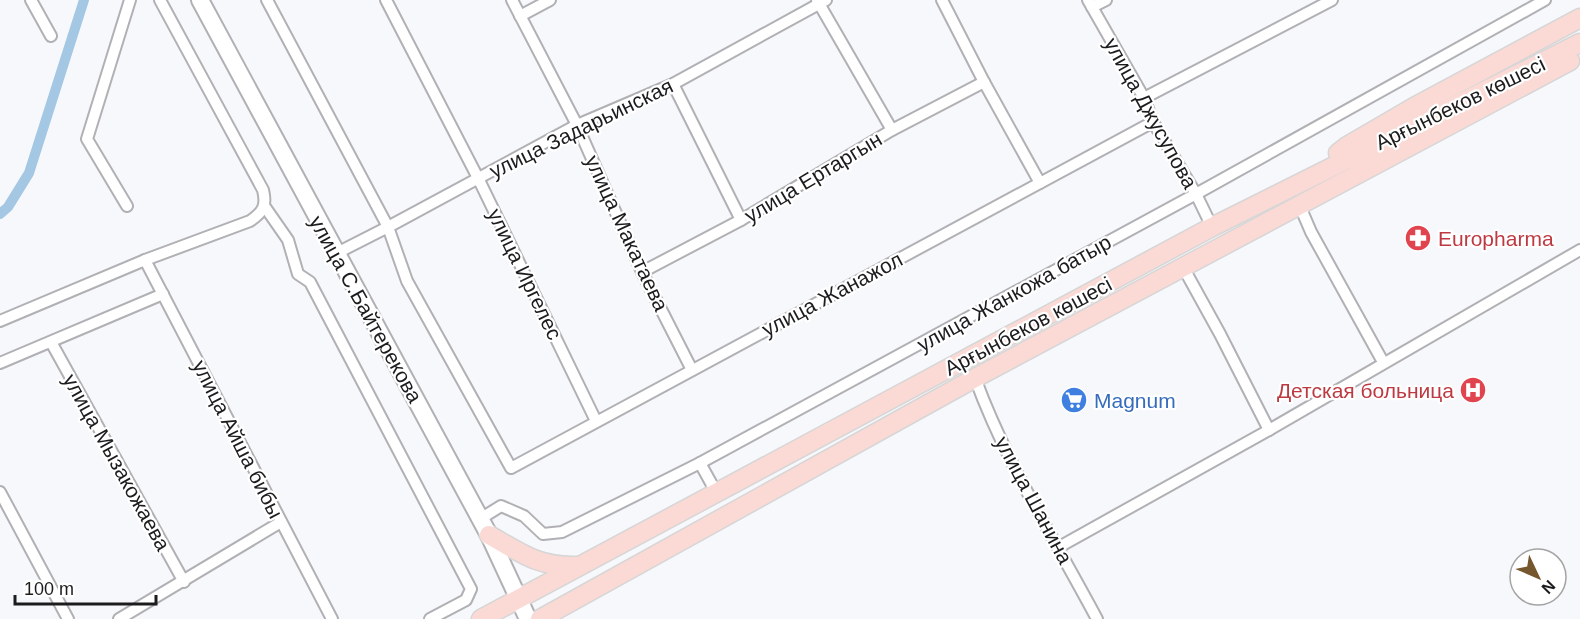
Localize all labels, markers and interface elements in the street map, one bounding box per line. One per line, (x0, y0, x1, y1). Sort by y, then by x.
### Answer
street label: улица Джусупова (1100, 34, 1202, 193)
street label: Арғынбеков көшесі (1371, 52, 1549, 154)
street label: улица Задарьинская (486, 74, 676, 182)
street label: улица Ертаргын (740, 127, 886, 227)
street label: улица Макатаева (581, 151, 673, 315)
street label: улица Иргелес (483, 205, 567, 343)
street label: улица С.Байтерекова (305, 212, 427, 407)
pharmacy icon: Europharma (1403, 223, 1433, 253)
place label: Europharma (1438, 227, 1554, 250)
street label: улица Жанкожа батыр (913, 230, 1115, 356)
street label: улица Жанажол (758, 247, 906, 341)
street label: Арғынбеков көшесі (940, 272, 1116, 380)
street label: улица Айша бибы (188, 356, 288, 522)
street label: улица Мызакожаева (59, 370, 175, 555)
hospital icon: Детская больница (1458, 375, 1488, 405)
place label: Детская больница (1277, 379, 1454, 402)
supermarket icon: Magnum (1059, 385, 1089, 415)
place label: Magnum (1094, 389, 1176, 412)
street label: улица Шанина (991, 432, 1077, 568)
north arrow (1508, 547, 1568, 607)
scale bar (15, 568, 156, 606)
text: N (1538, 577, 1559, 597)
text: 100 m (24, 579, 74, 599)

